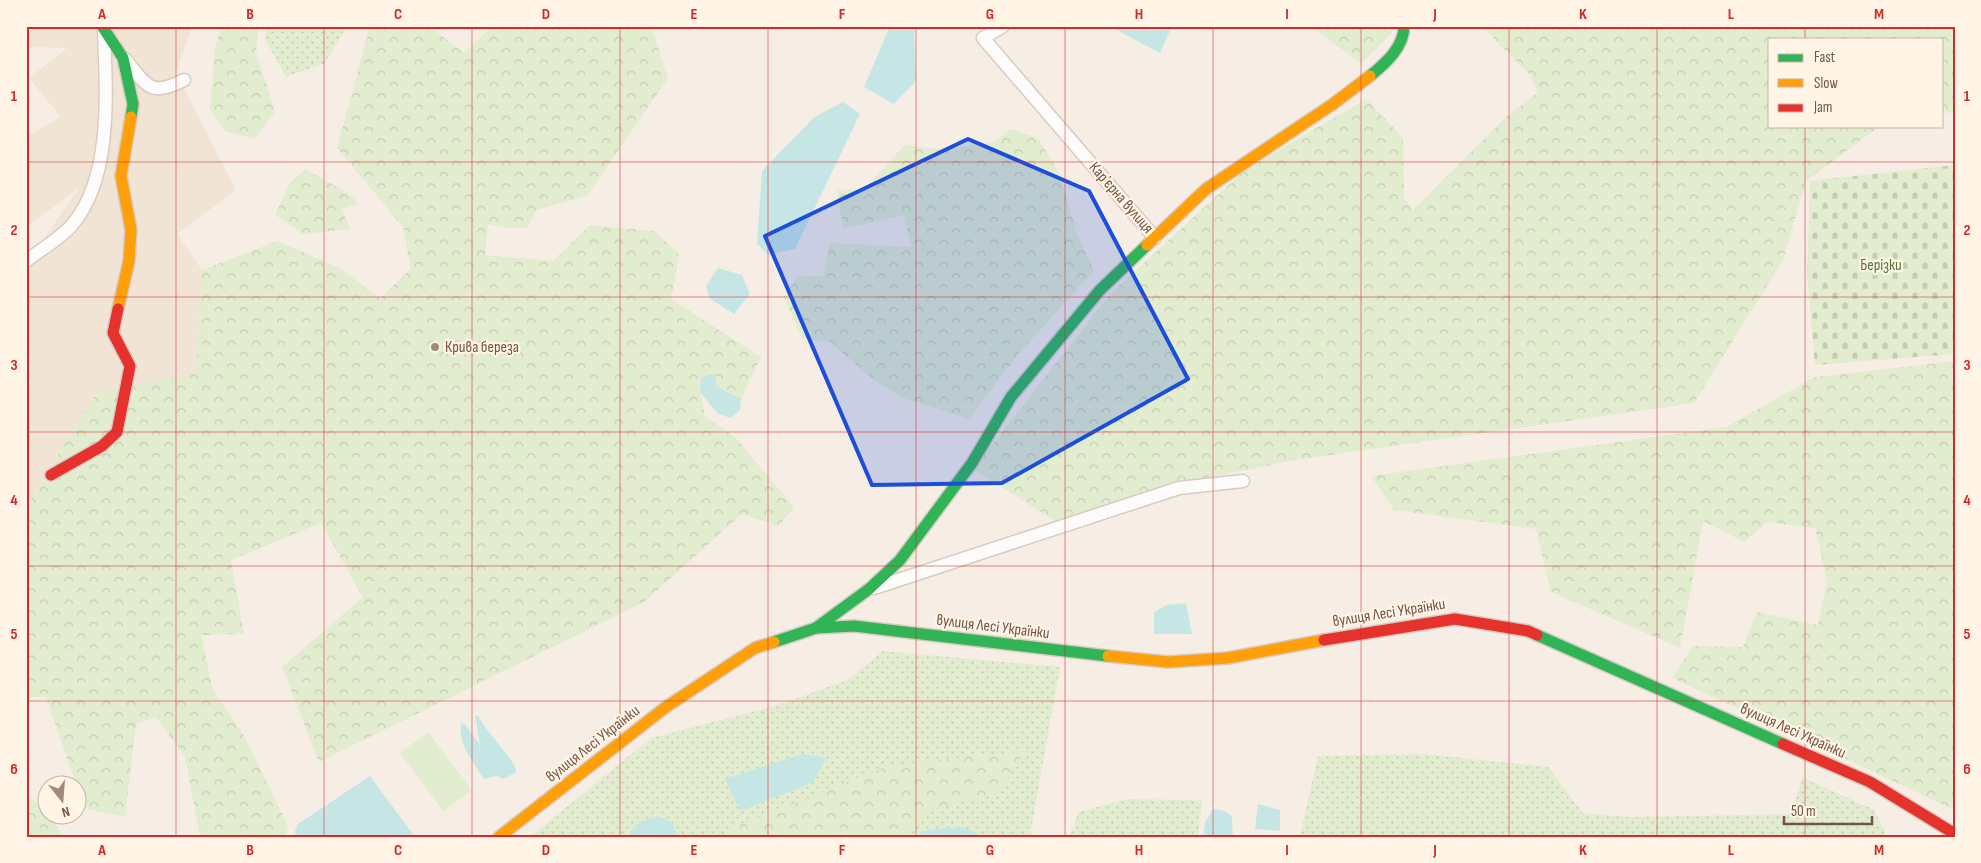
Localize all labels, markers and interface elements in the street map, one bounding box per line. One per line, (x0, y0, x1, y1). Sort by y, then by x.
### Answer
text: A (97, 5, 106, 24)
text: B (246, 5, 254, 24)
text: C (394, 5, 402, 24)
text: D (542, 5, 550, 24)
text: E (691, 5, 698, 24)
text: F (839, 5, 846, 24)
text: G (986, 5, 994, 24)
text: H (1135, 5, 1143, 24)
text: I (1285, 5, 1289, 24)
text: J (1432, 5, 1437, 24)
text: K (1579, 5, 1587, 24)
text: L (1728, 5, 1735, 24)
text: M (1874, 5, 1884, 24)
legend (1768, 38, 1944, 128)
text: Fast (1814, 48, 1836, 67)
text: Slow (1814, 74, 1838, 93)
text: 1 (11, 87, 18, 106)
text: 1 (1964, 87, 1971, 106)
text: Jam (1813, 98, 1832, 117)
street label: Карʼєрна вулиця (1085, 158, 1157, 238)
text: 2 (10, 221, 18, 240)
text: 2 (1963, 221, 1971, 240)
park label: Берізки (1860, 256, 1902, 275)
place label: Крива береза (445, 338, 519, 357)
marker: Крива береза (429, 341, 441, 353)
text: 3 (10, 356, 18, 375)
text: 3 (1963, 356, 1971, 375)
text: 4 (10, 491, 18, 510)
text: 4 (1963, 491, 1971, 510)
street label: вулиця Лесі Українки (1331, 595, 1447, 631)
street label: вулиця Лесі Українки (935, 611, 1051, 643)
text: 5 (10, 625, 18, 644)
text: 5 (1963, 625, 1971, 644)
street label: вулиця Лесі Українки (1737, 699, 1849, 763)
street label: вулиця Лесі Українки (542, 701, 644, 787)
text: 6 (10, 760, 18, 779)
text: 6 (1963, 760, 1971, 779)
north arrow (38, 776, 88, 826)
scale bar (1784, 793, 1871, 825)
text: 50 m (1791, 802, 1816, 821)
text: N (60, 803, 72, 821)
text: A (97, 841, 106, 860)
text: B (246, 841, 254, 860)
text: C (394, 841, 402, 860)
text: D (542, 841, 550, 860)
text: E (691, 841, 698, 860)
text: F (839, 841, 846, 860)
text: G (986, 841, 994, 860)
text: H (1135, 841, 1143, 860)
text: I (1285, 841, 1289, 860)
text: J (1432, 841, 1437, 860)
text: K (1579, 841, 1587, 860)
text: L (1728, 841, 1735, 860)
text: M (1874, 841, 1884, 860)

